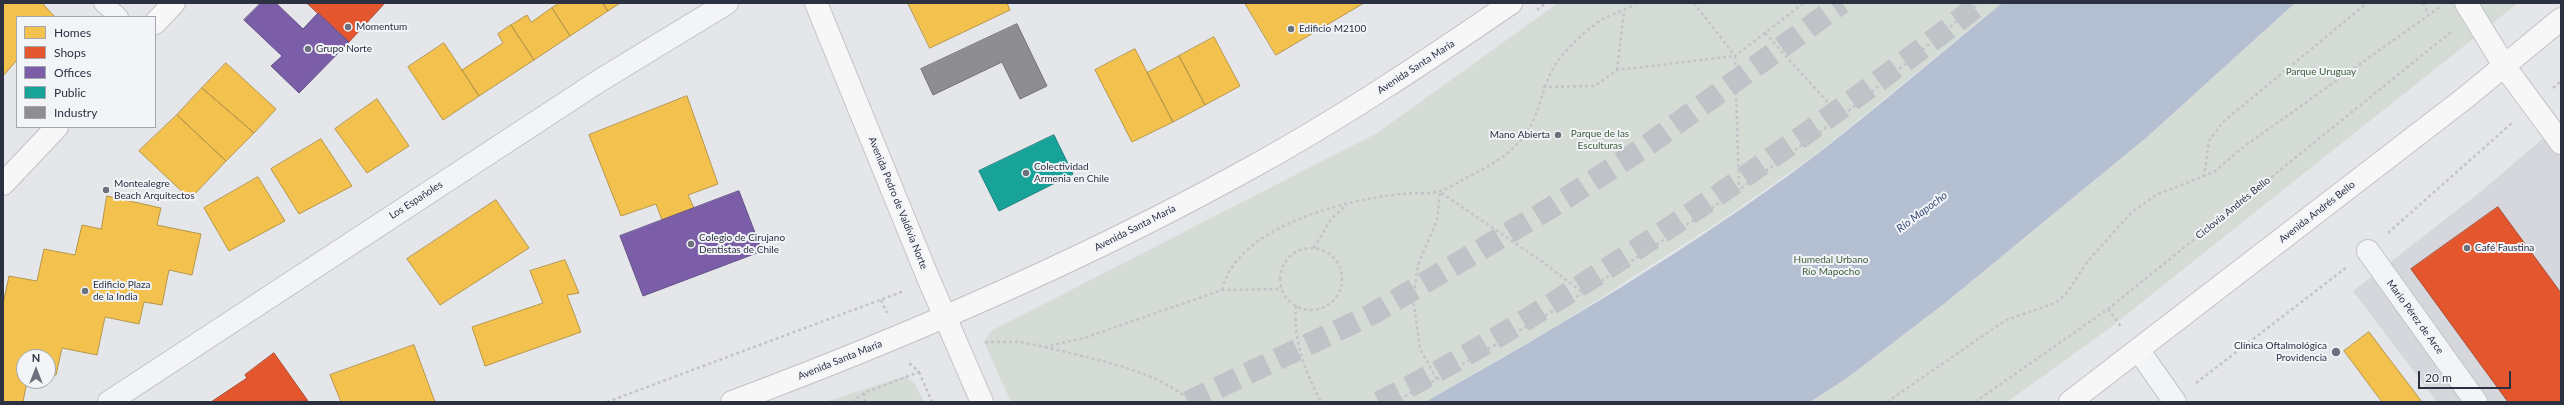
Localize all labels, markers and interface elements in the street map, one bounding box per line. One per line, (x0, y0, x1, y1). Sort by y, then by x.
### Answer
legend (16, 16, 156, 128)
place label: Momentum (356, 21, 407, 33)
marker: Momentum (343, 22, 353, 32)
place label: Edificio M2100 (1299, 23, 1366, 35)
marker: Edificio M2100 (1286, 24, 1296, 34)
text: Homes (54, 25, 91, 40)
street label: Avenida Santa María (1375, 38, 1457, 96)
place label: Grupo Norte (316, 43, 372, 55)
marker: Grupo Norte (303, 44, 313, 54)
text: Shops (54, 45, 86, 60)
text: Offices (54, 65, 91, 80)
park label: Parque Uruguay (2286, 66, 2356, 78)
text: Public (54, 85, 86, 100)
text: Industry (54, 105, 97, 120)
park label: Parque de las Esculturas (1571, 128, 1629, 152)
place label: Mano Abierta (1490, 129, 1550, 141)
marker: Mano Abierta (1553, 130, 1563, 140)
street label: Avenida Pedro de Valdivia Norte (866, 135, 930, 271)
place label: Colectividad Armenia en Chile (1034, 161, 1109, 184)
marker: Colectividad Armenia en Chile (1021, 168, 1031, 178)
street label: Ciclovía Andrés Bello (2193, 174, 2273, 242)
place label: Montealegre Beach Arquitectos (114, 178, 194, 202)
street label: Los Españoles (387, 178, 445, 222)
street label: Avenida Andrés Bello (2277, 179, 2357, 245)
marker: Montealegre Beach Arquitectos (101, 185, 111, 195)
water label: Río Mapocho (1894, 189, 1950, 235)
street label: Avenida Santa María (1092, 202, 1178, 254)
place label: Colegio de Cirujano Dentistas de Chile (699, 232, 785, 256)
marker: Colegio de Cirujano Dentistas de Chile (686, 239, 696, 249)
place label: Café Faustina (2475, 242, 2534, 254)
marker: Café Faustina (2462, 243, 2472, 253)
park label: Humedal Urbano Río Mapocho (1794, 254, 1868, 278)
street label: Mario Pérez de Arce (2384, 278, 2446, 356)
place label: Edificio Plaza de la India (93, 279, 150, 302)
marker: Edificio Plaza de la India (80, 286, 90, 296)
street label: Avenida Santa María (796, 338, 884, 382)
place label: Clínica Oftalmológica Providencia (2234, 340, 2327, 364)
marker: Clínica Oftalmológica Providencia (2330, 346, 2342, 358)
north arrow (16, 349, 56, 389)
text: N (32, 351, 40, 364)
scale bar (2420, 363, 2513, 389)
text: 20 m (2425, 370, 2452, 385)

